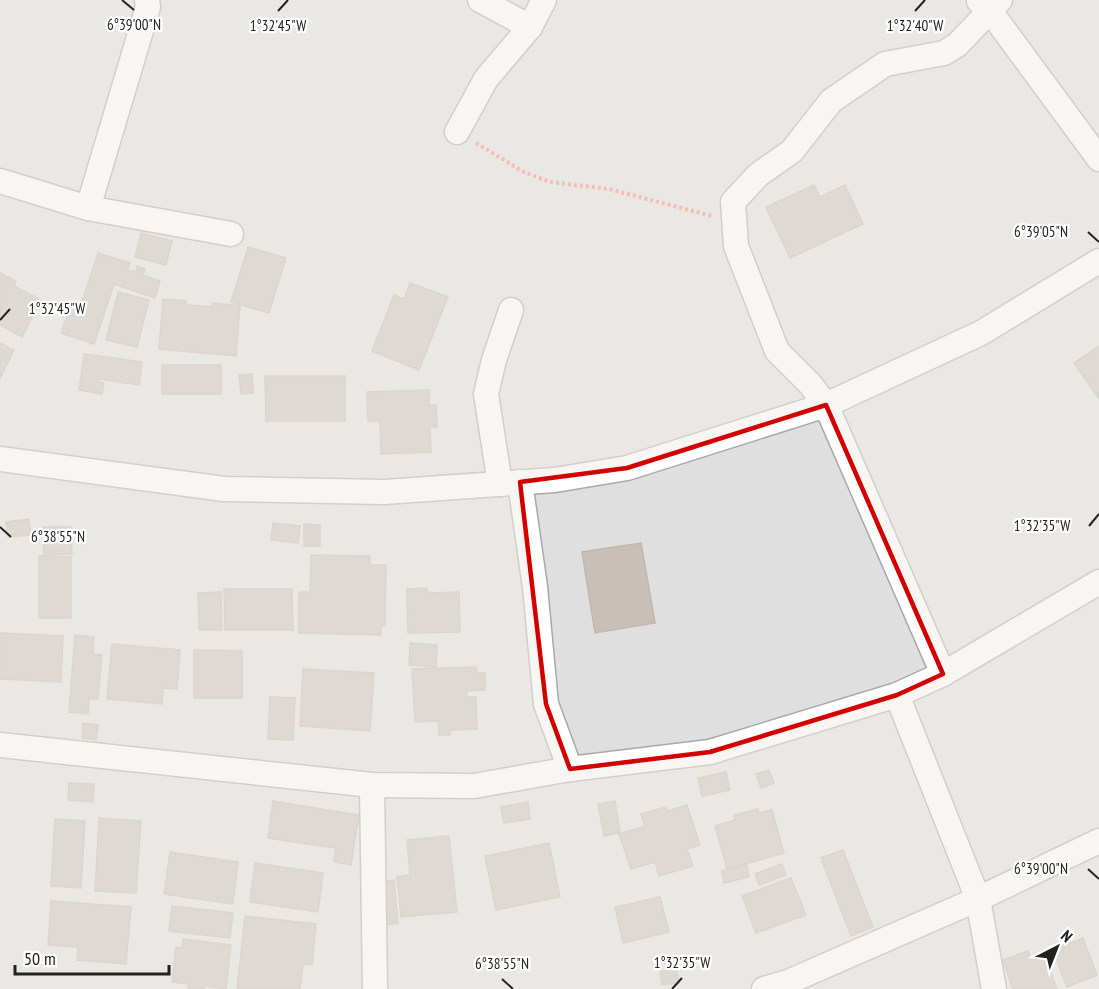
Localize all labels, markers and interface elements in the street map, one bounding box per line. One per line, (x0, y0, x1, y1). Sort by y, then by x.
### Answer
text: 6°39'00"N (107, 15, 161, 34)
text: 1°32'45"W (250, 16, 306, 35)
text: 1°32'40"W (887, 16, 943, 35)
text: 6°39'05"N (1014, 222, 1068, 241)
text: 1°32'45"W (29, 299, 85, 318)
text: 1°32'35"W (1014, 516, 1070, 535)
text: 6°38'55"N (31, 527, 85, 546)
text: 6°39'00"N (1014, 859, 1068, 878)
north arrow (1027, 917, 1087, 977)
text: N (1057, 926, 1077, 946)
scale bar (15, 938, 170, 976)
text: 50 m (24, 947, 56, 970)
text: 1°32'35"W (654, 953, 710, 972)
text: 6°38'55"N (475, 954, 529, 973)

